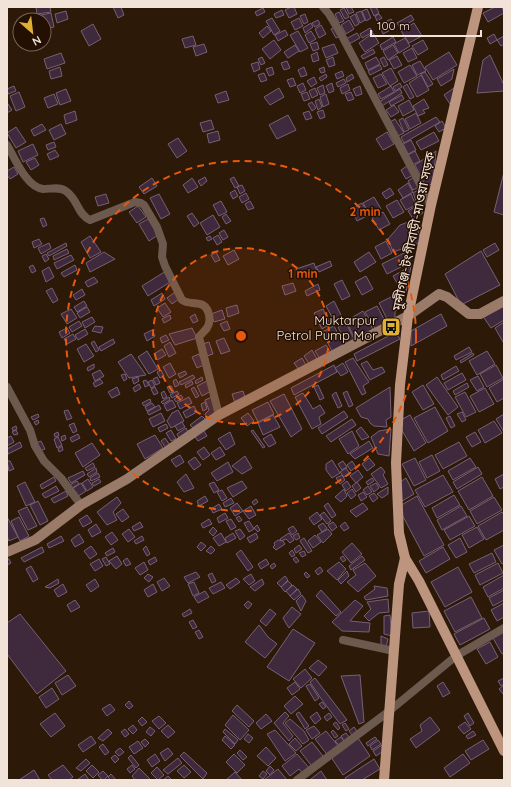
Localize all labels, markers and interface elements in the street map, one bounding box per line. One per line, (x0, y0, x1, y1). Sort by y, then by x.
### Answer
north arrow (12, 12, 52, 52)
scale bar (371, 12, 481, 38)
text: 100 m (377, 18, 410, 33)
text: N (30, 33, 44, 49)
street label: মুন্সীগঞ্জ-টংগীবাড়ী-মাওয়া সড়ক (388, 150, 439, 313)
text: 2 min (349, 204, 381, 219)
text: 1 min (288, 266, 318, 281)
place label: Muktarpur Petrol Pump Mor (277, 312, 377, 343)
bus stop icon: Muktarpur Petrol Pump Mor (380, 316, 402, 338)
centre of rings (234, 329, 248, 343)

